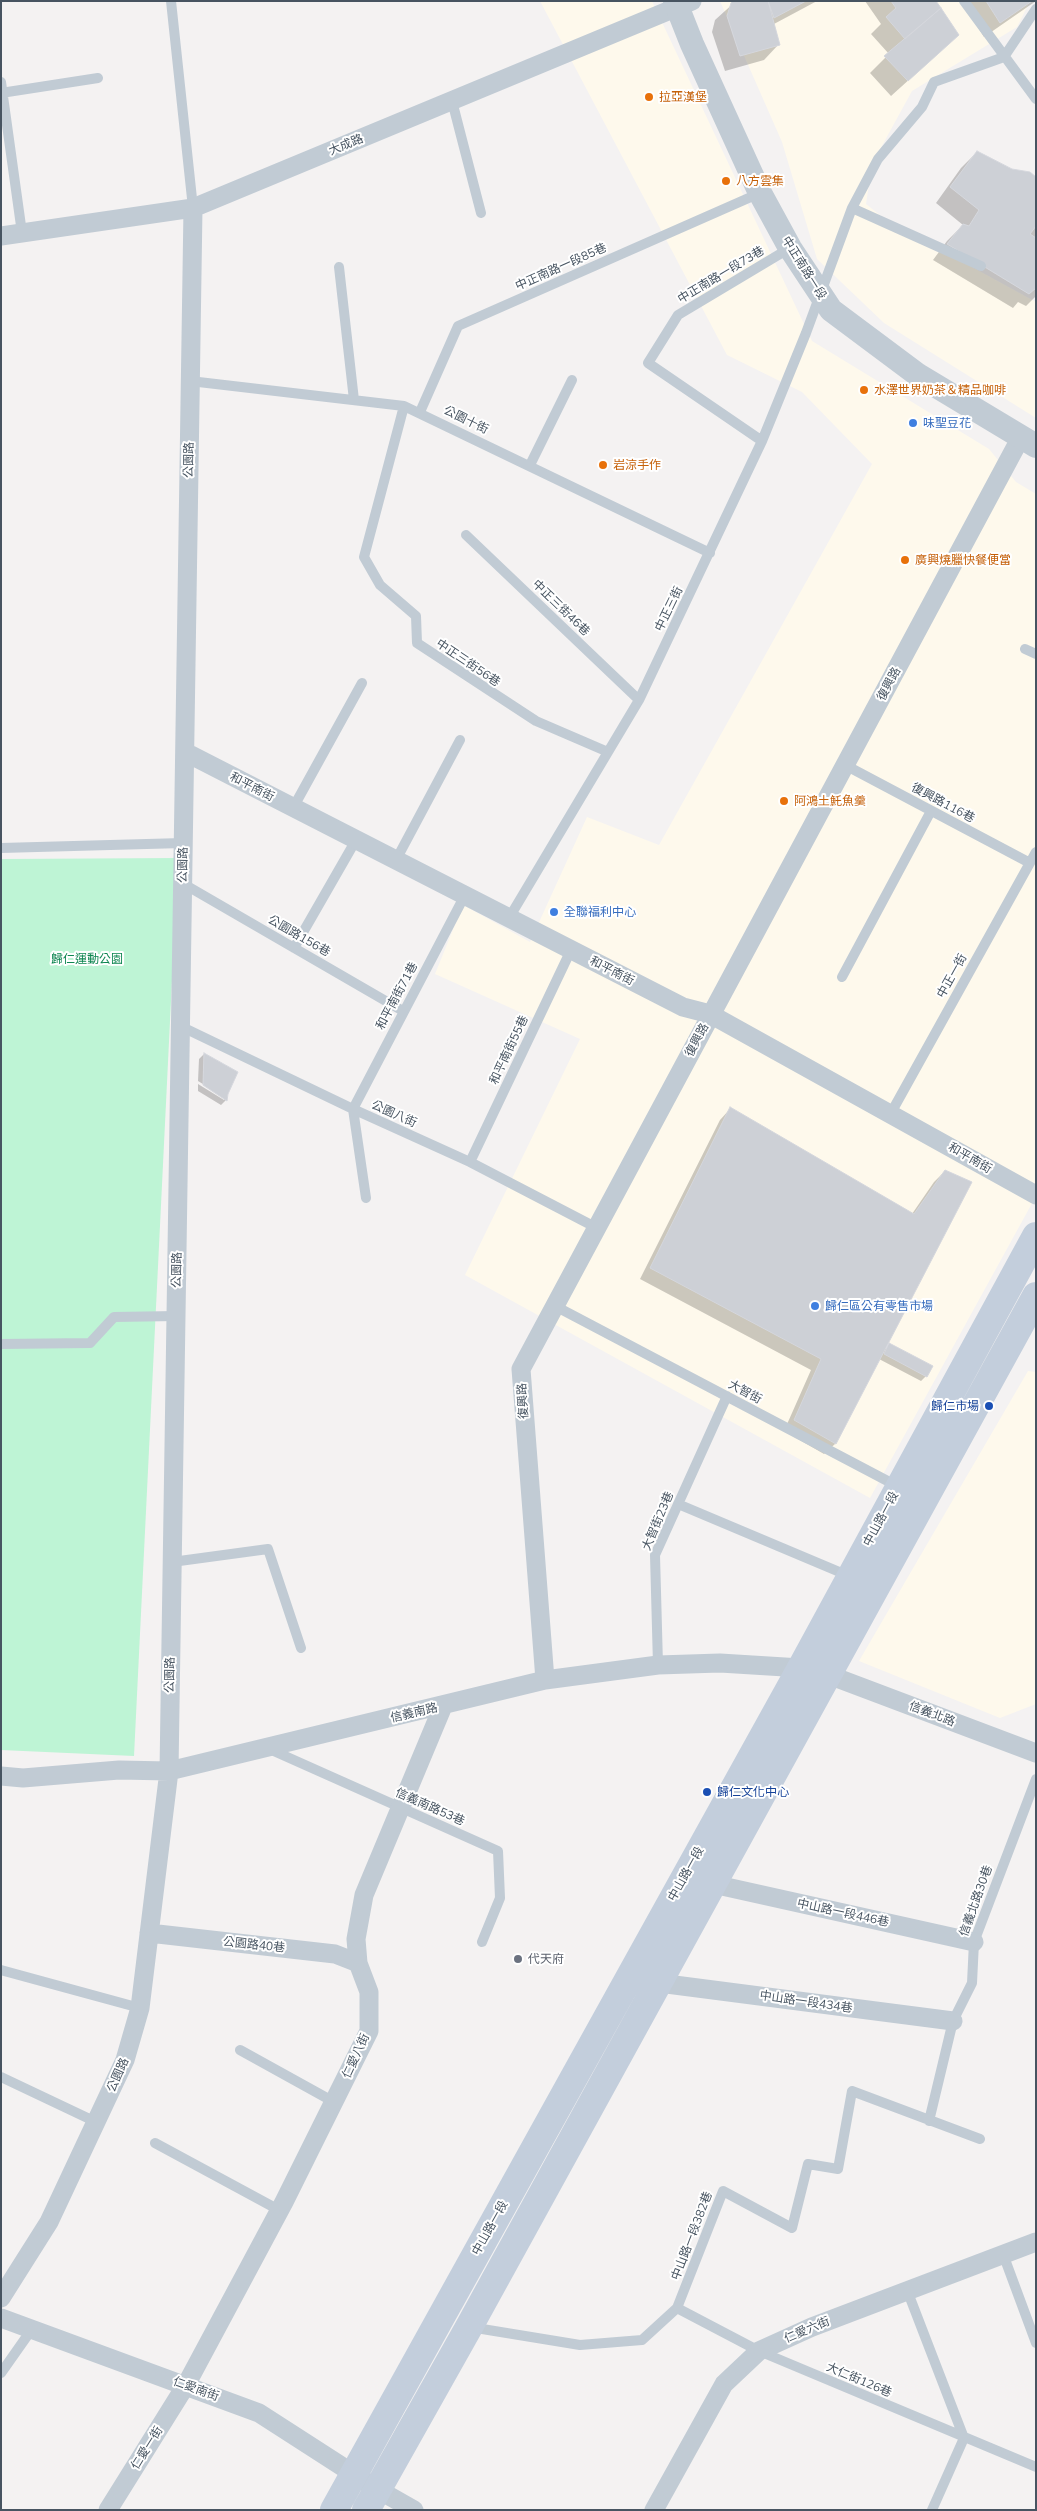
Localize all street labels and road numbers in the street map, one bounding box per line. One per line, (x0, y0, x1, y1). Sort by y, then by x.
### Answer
street label: 大成路 (327, 132, 365, 158)
street label: 中正南路一段 (779, 234, 829, 302)
street label: 中正南路一段85巷 (513, 240, 609, 294)
street label: 中正南路一段73巷 (675, 243, 767, 307)
street label: 公園十街 (441, 403, 491, 437)
street label: 公園路 (181, 442, 197, 478)
street label: 中正三街46巷 (529, 577, 593, 639)
street label: 中正三街 (652, 584, 686, 634)
street label: 中正三街56巷 (433, 636, 503, 690)
street label: 復興路 (874, 665, 904, 703)
street label: 和平南街 (227, 770, 277, 804)
street label: 復興路116巷 (909, 780, 977, 826)
street label: 公園路 (175, 847, 191, 883)
street label: 公園路156巷 (265, 912, 333, 960)
street label: 中正一街 (934, 952, 970, 1000)
street label: 和平南街 (587, 954, 637, 988)
street label: 和平南街71巷 (373, 960, 421, 1032)
street label: 和平南街55巷 (487, 1013, 531, 1087)
street label: 復興路 (682, 1021, 712, 1059)
street label: 公園八街 (369, 1098, 419, 1130)
street label: 和平南街 (946, 1140, 994, 1176)
street label: 公園路 (169, 1252, 185, 1288)
street label: 大智街 (726, 1377, 764, 1407)
street label: 復興路 (515, 1383, 531, 1419)
street label: 大智街23巷 (639, 1489, 677, 1553)
street label: 中山路一段 (861, 1489, 901, 1549)
street label: 公園路 (162, 1657, 178, 1693)
street label: 信義北路 (907, 1699, 957, 1729)
street label: 信義南路 (389, 1701, 439, 1725)
street label: 信義南路53巷 (393, 1785, 467, 1829)
street label: 中山路一段 (665, 1844, 707, 1904)
street label: 信義北路30巷 (957, 1864, 995, 1938)
street label: 中山路一段446巷 (796, 1896, 890, 1930)
street label: 公園路40巷 (222, 1935, 286, 1955)
street label: 中山路一段434巷 (759, 1988, 853, 2016)
street label: 仁愛八街 (339, 2031, 373, 2081)
street label: 公園路 (104, 2056, 132, 2094)
street label: 中山路一段382巷 (669, 2190, 715, 2282)
street label: 中山路一段 (469, 2198, 511, 2258)
street label: 仁愛六街 (782, 2314, 832, 2346)
street label: 大仁街126巷 (824, 2360, 894, 2400)
street label: 仁愛南街 (171, 2374, 221, 2404)
street label: 仁愛一街 (128, 2424, 166, 2472)

